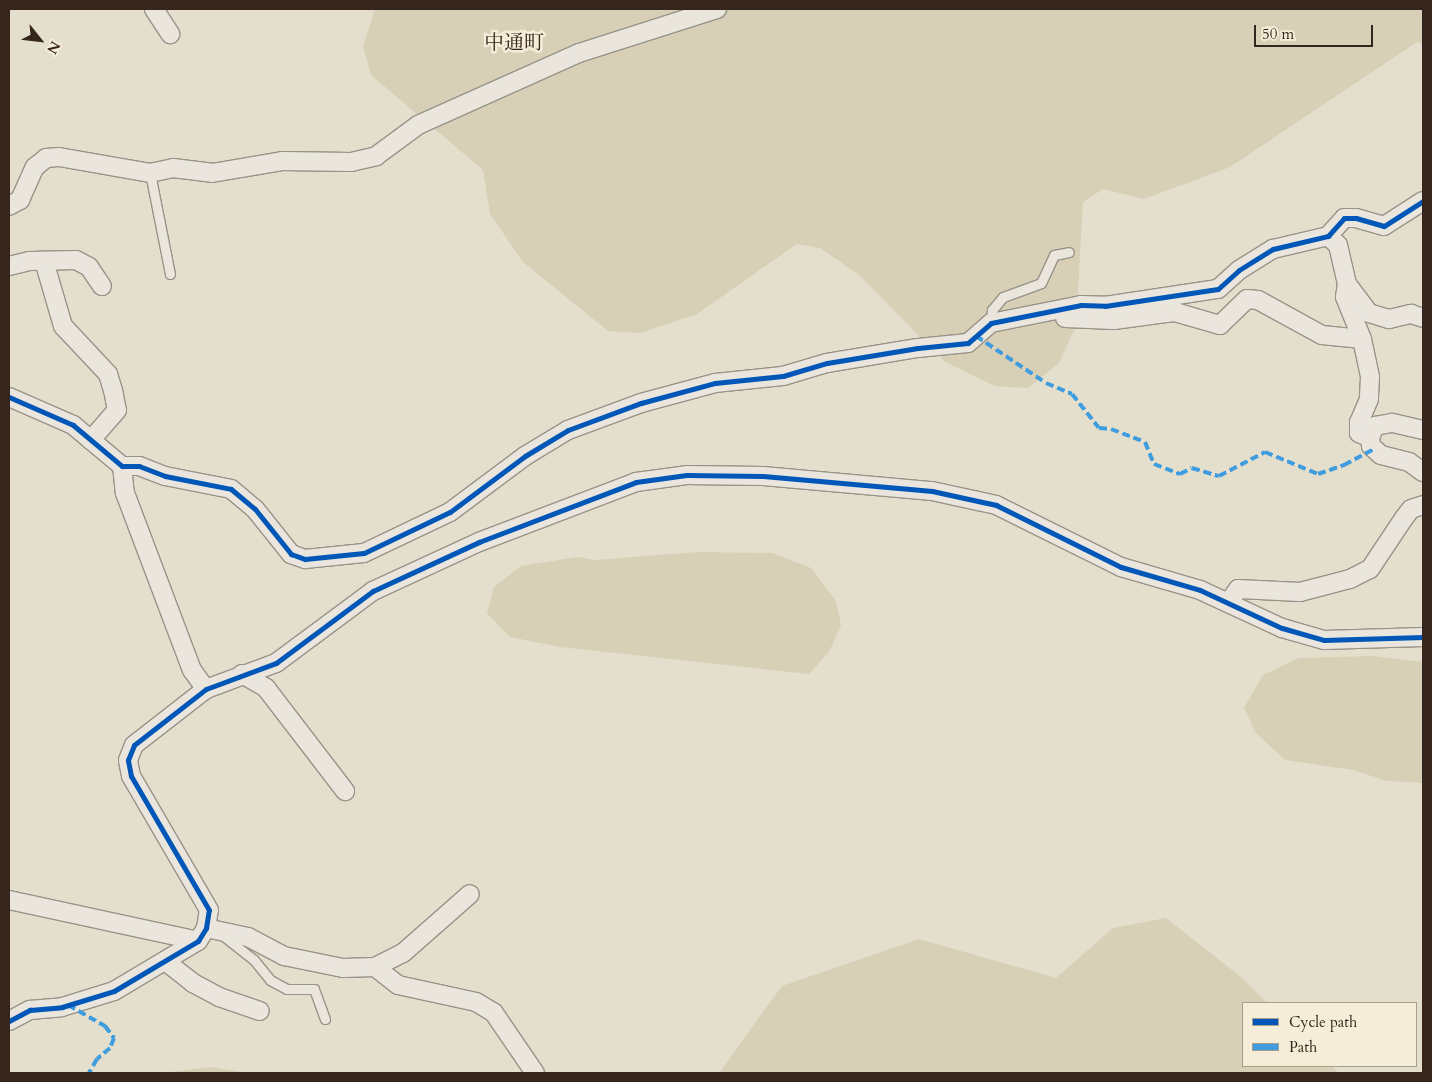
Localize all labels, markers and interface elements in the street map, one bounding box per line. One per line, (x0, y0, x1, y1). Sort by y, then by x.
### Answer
north arrow (15, 15, 65, 65)
scale bar (1257, 15, 1376, 47)
text: 50 m (1262, 24, 1294, 44)
district label: 中通町 (484, 30, 544, 54)
text: N (42, 38, 65, 57)
legend (1242, 1002, 1417, 1067)
text: Cycle path (1289, 1012, 1357, 1032)
text: Path (1289, 1037, 1317, 1057)

